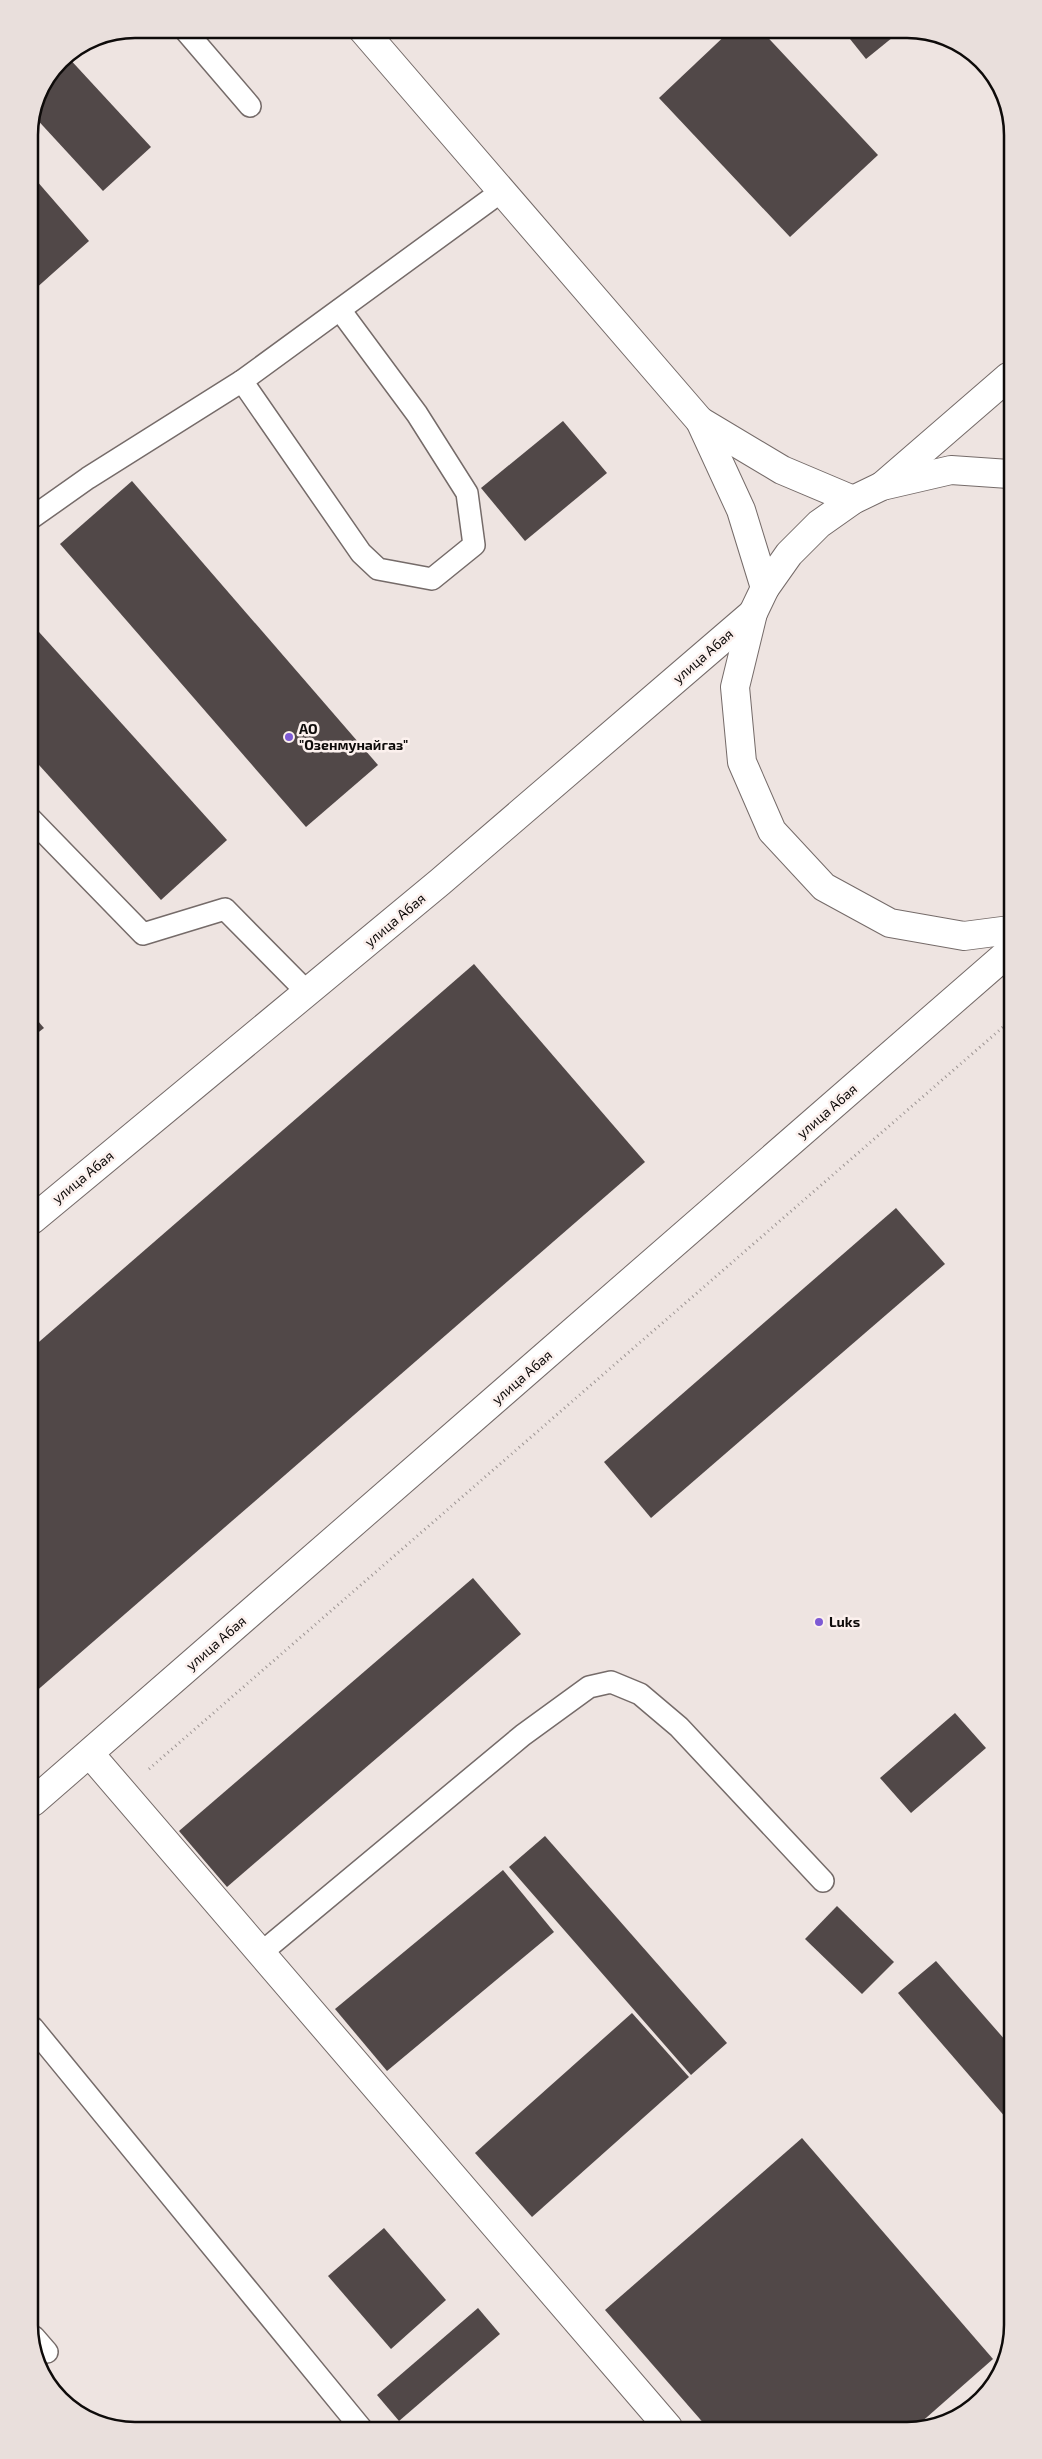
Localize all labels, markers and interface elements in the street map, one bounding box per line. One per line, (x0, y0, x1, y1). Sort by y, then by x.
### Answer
street label: улица Абая (669, 625, 736, 686)
place label: АО "Озенмунайгаз" (299, 720, 408, 753)
marker: АО "Озенмунайгаз" (283, 731, 295, 743)
street label: улица Абая (361, 889, 429, 950)
street label: улица Абая (793, 1080, 860, 1141)
street label: улица Абая (48, 1147, 117, 1207)
street label: улица Абая (488, 1346, 555, 1407)
street label: улица Абая (182, 1612, 249, 1673)
place label: Luks (829, 1613, 860, 1630)
marker: Luks (813, 1616, 825, 1628)

